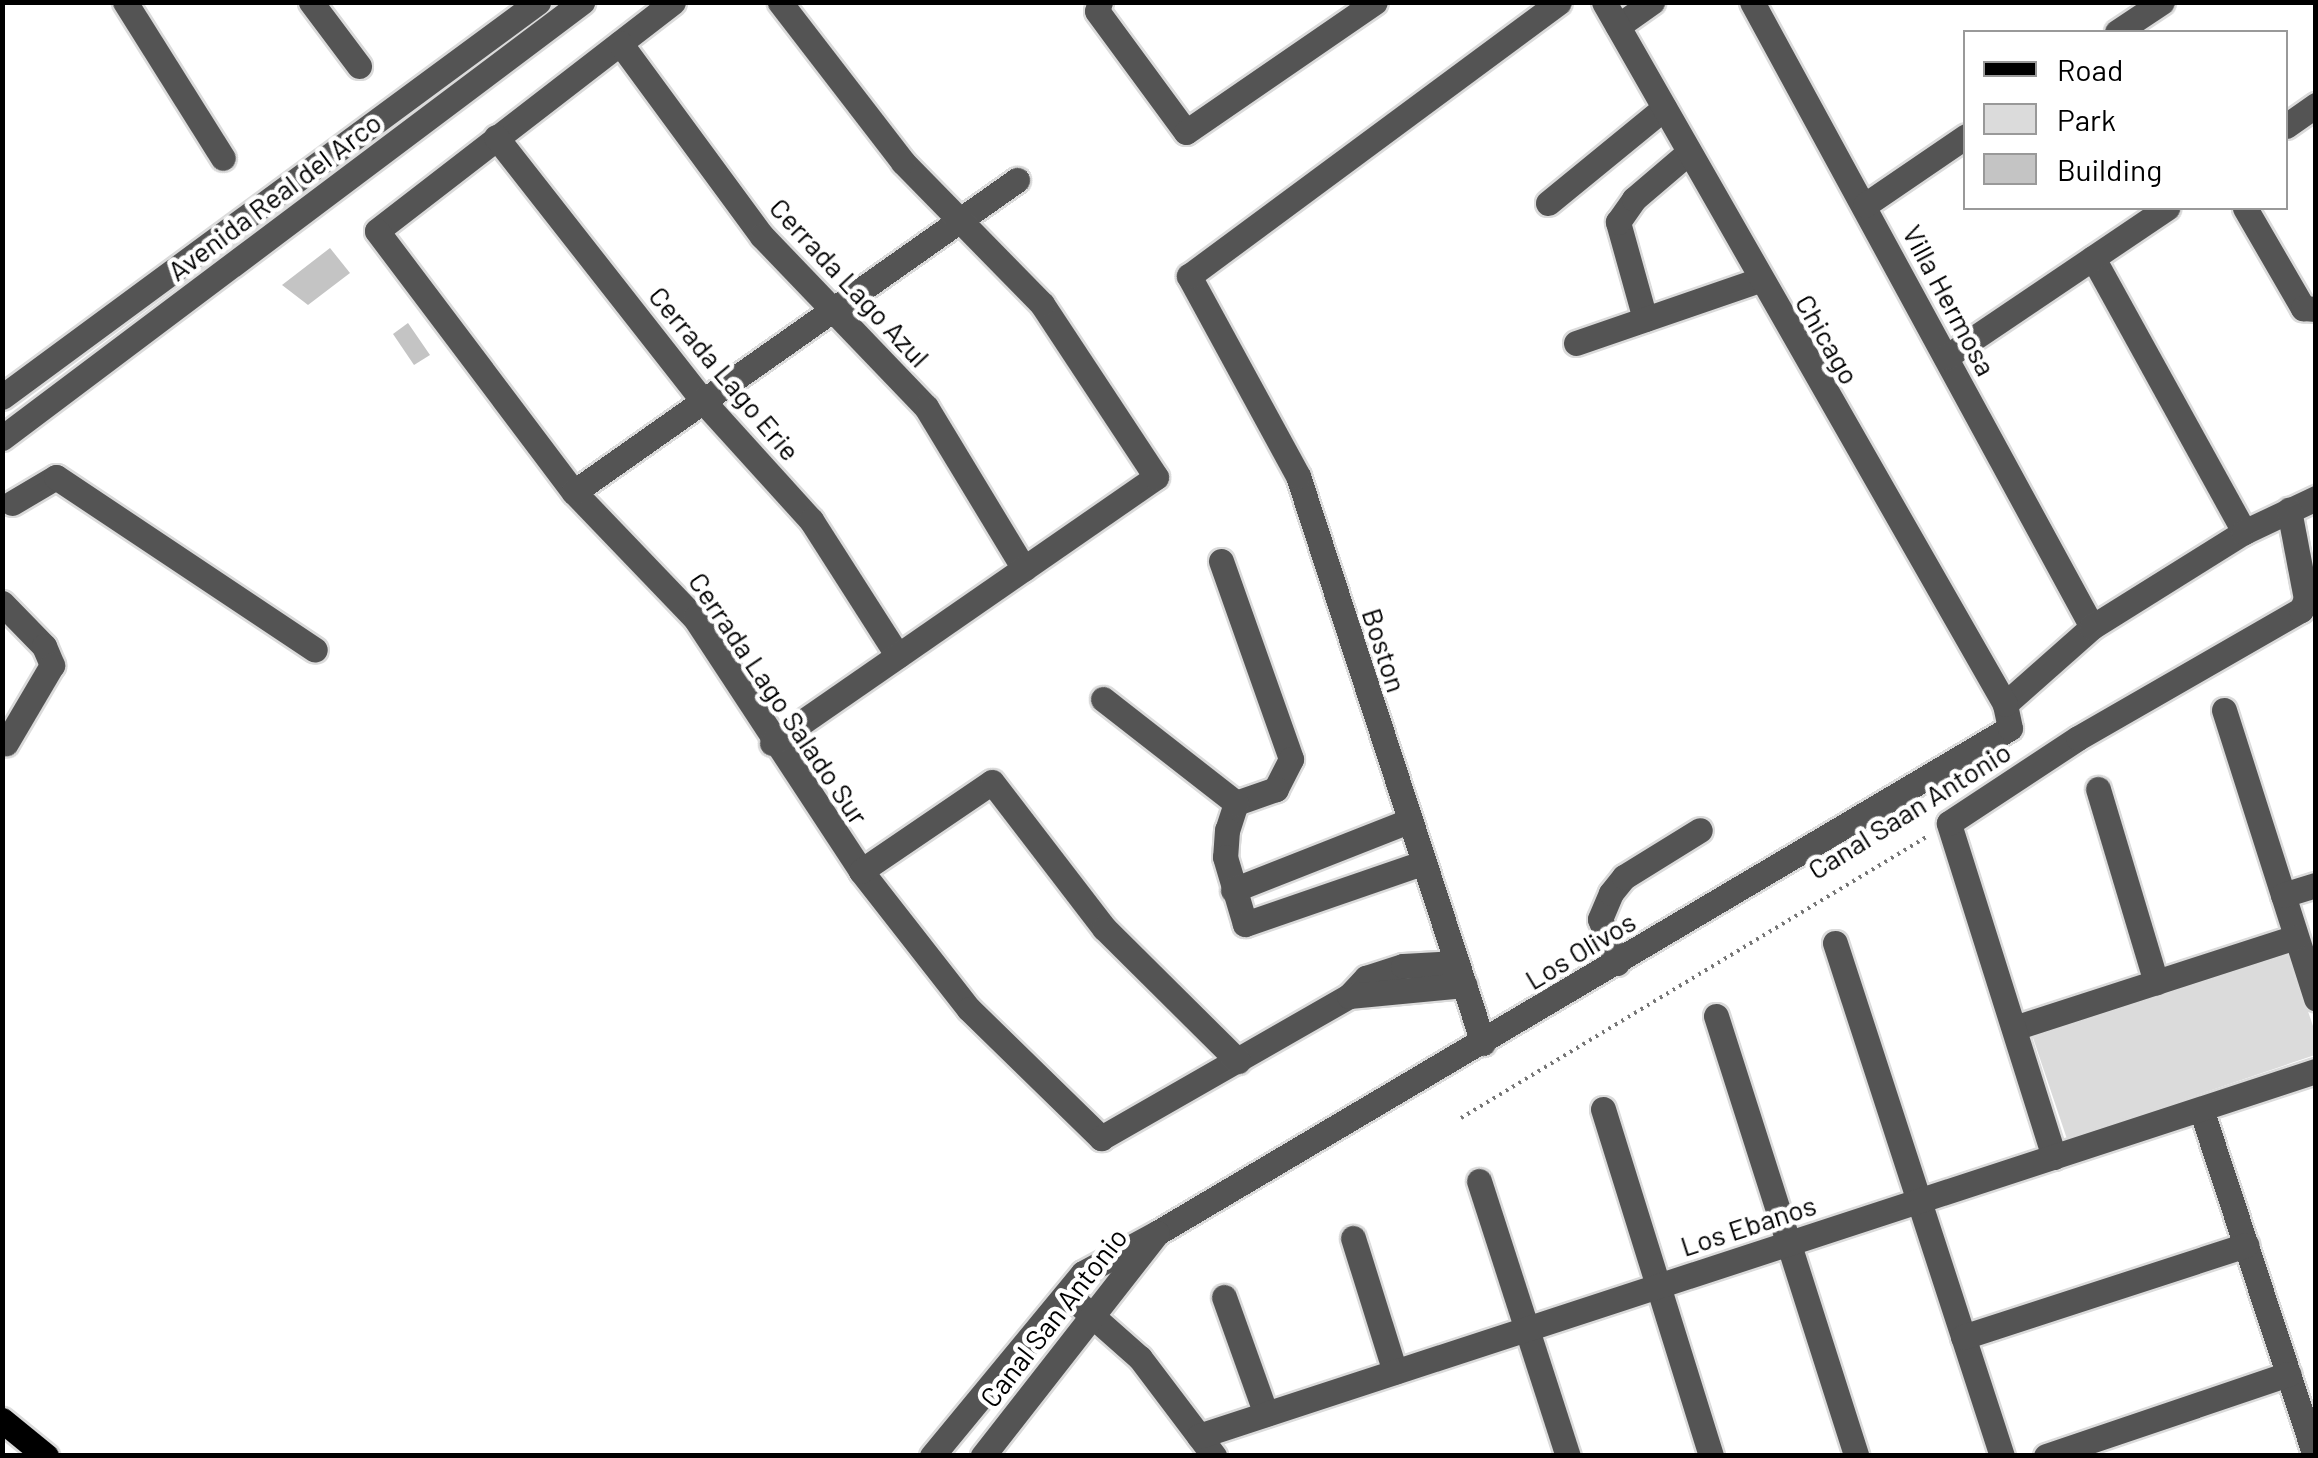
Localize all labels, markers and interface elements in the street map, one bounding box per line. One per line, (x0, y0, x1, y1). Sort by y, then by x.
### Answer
legend (1963, 30, 2288, 210)
text: Road (2057, 51, 2123, 87)
text: Park (2057, 101, 2116, 137)
street label: Avenida Real del Arco (161, 105, 387, 287)
text: Building (2057, 151, 2162, 187)
street label: Cerrada Lago Azul (763, 191, 937, 373)
street label: Villa Hermosa (1896, 219, 2004, 381)
street label: Cerrada Lago Erie (642, 279, 808, 467)
street label: Chicago (1789, 288, 1867, 390)
street label: Cerrada Lago Salado Sur (682, 566, 876, 830)
street label: Boston (1356, 604, 1414, 696)
street label: Canal Saan Antonio (1801, 734, 2017, 886)
street label: Los Olivos (1519, 904, 1641, 996)
street label: Los Ebanos (1676, 1187, 1820, 1263)
street label: Canal San Antonio (973, 1221, 1133, 1413)

